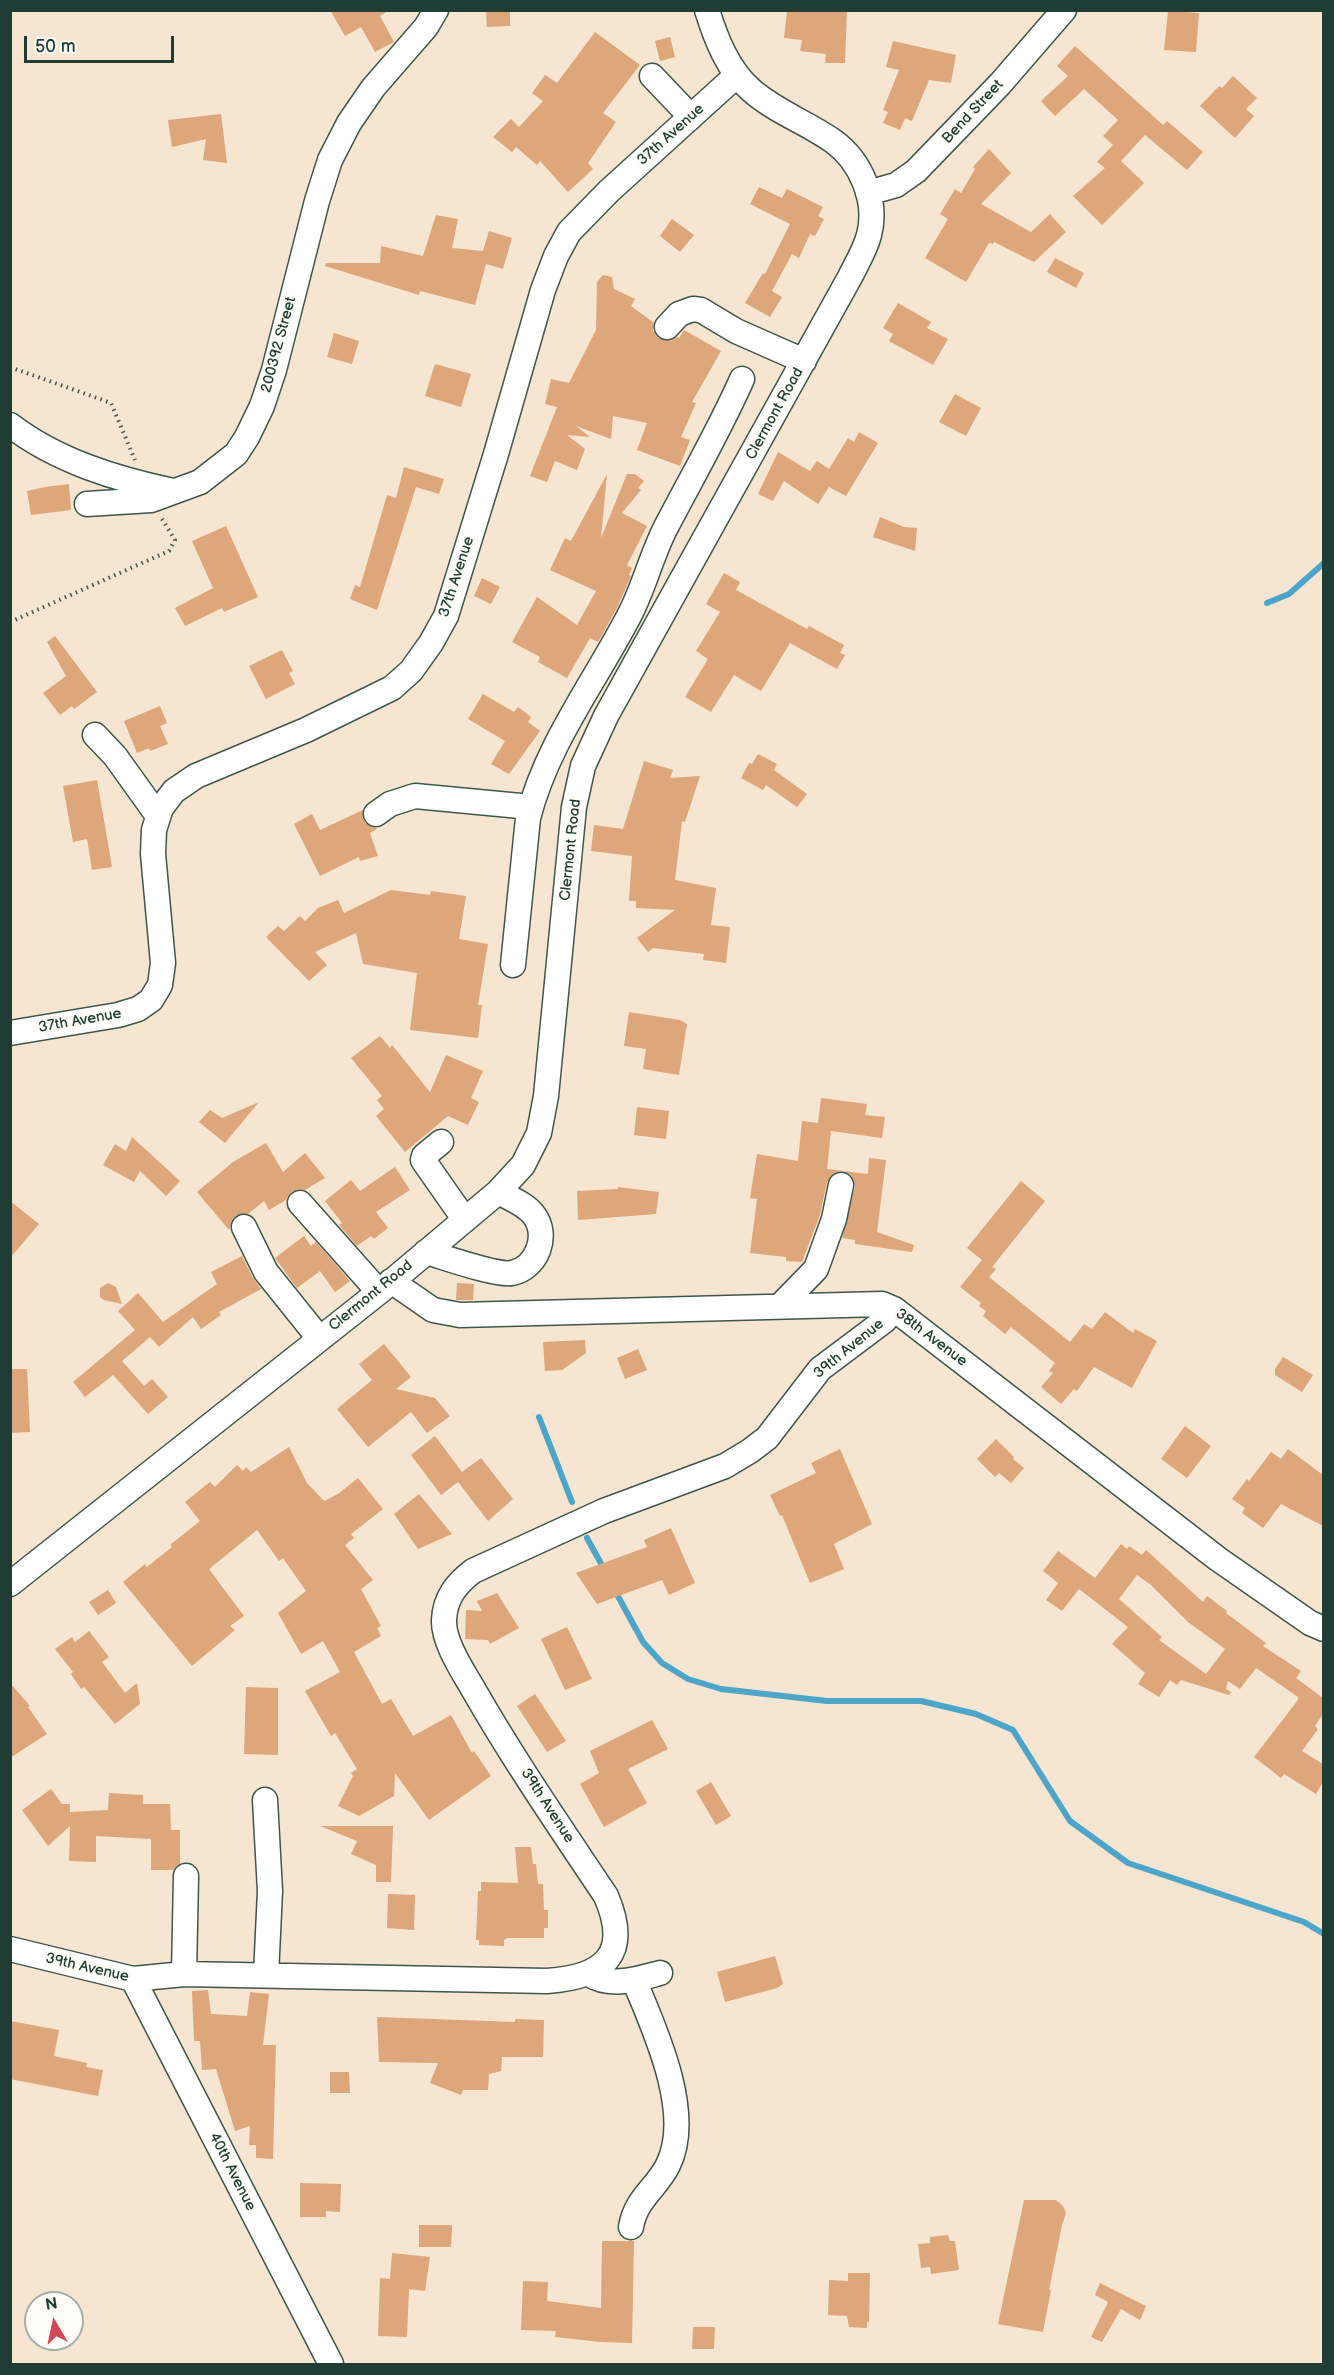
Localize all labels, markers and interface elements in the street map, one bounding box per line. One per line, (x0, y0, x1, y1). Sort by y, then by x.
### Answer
scale bar (27, 24, 177, 62)
text: 50 m (35, 36, 76, 57)
street label: Bend Street (939, 76, 1007, 148)
street label: 37th Avenue (634, 100, 708, 170)
street label: 200392 Street (258, 295, 300, 395)
street label: Clermont Road (742, 365, 808, 463)
street label: 37th Avenue (435, 534, 479, 620)
street label: Clermont Road (557, 798, 585, 902)
street label: 37th Avenue (37, 1005, 123, 1037)
street label: Clermont Road (325, 1257, 417, 1335)
street label: 38th Avenue (892, 1305, 970, 1371)
street label: 39th Avenue (810, 1315, 888, 1383)
street label: 39th Avenue (516, 1765, 578, 1847)
street label: 39th Avenue (43, 1950, 131, 1986)
street label: 40th Avenue (205, 2130, 259, 2214)
north arrow (24, 2291, 84, 2351)
text: N (44, 2294, 59, 2315)

